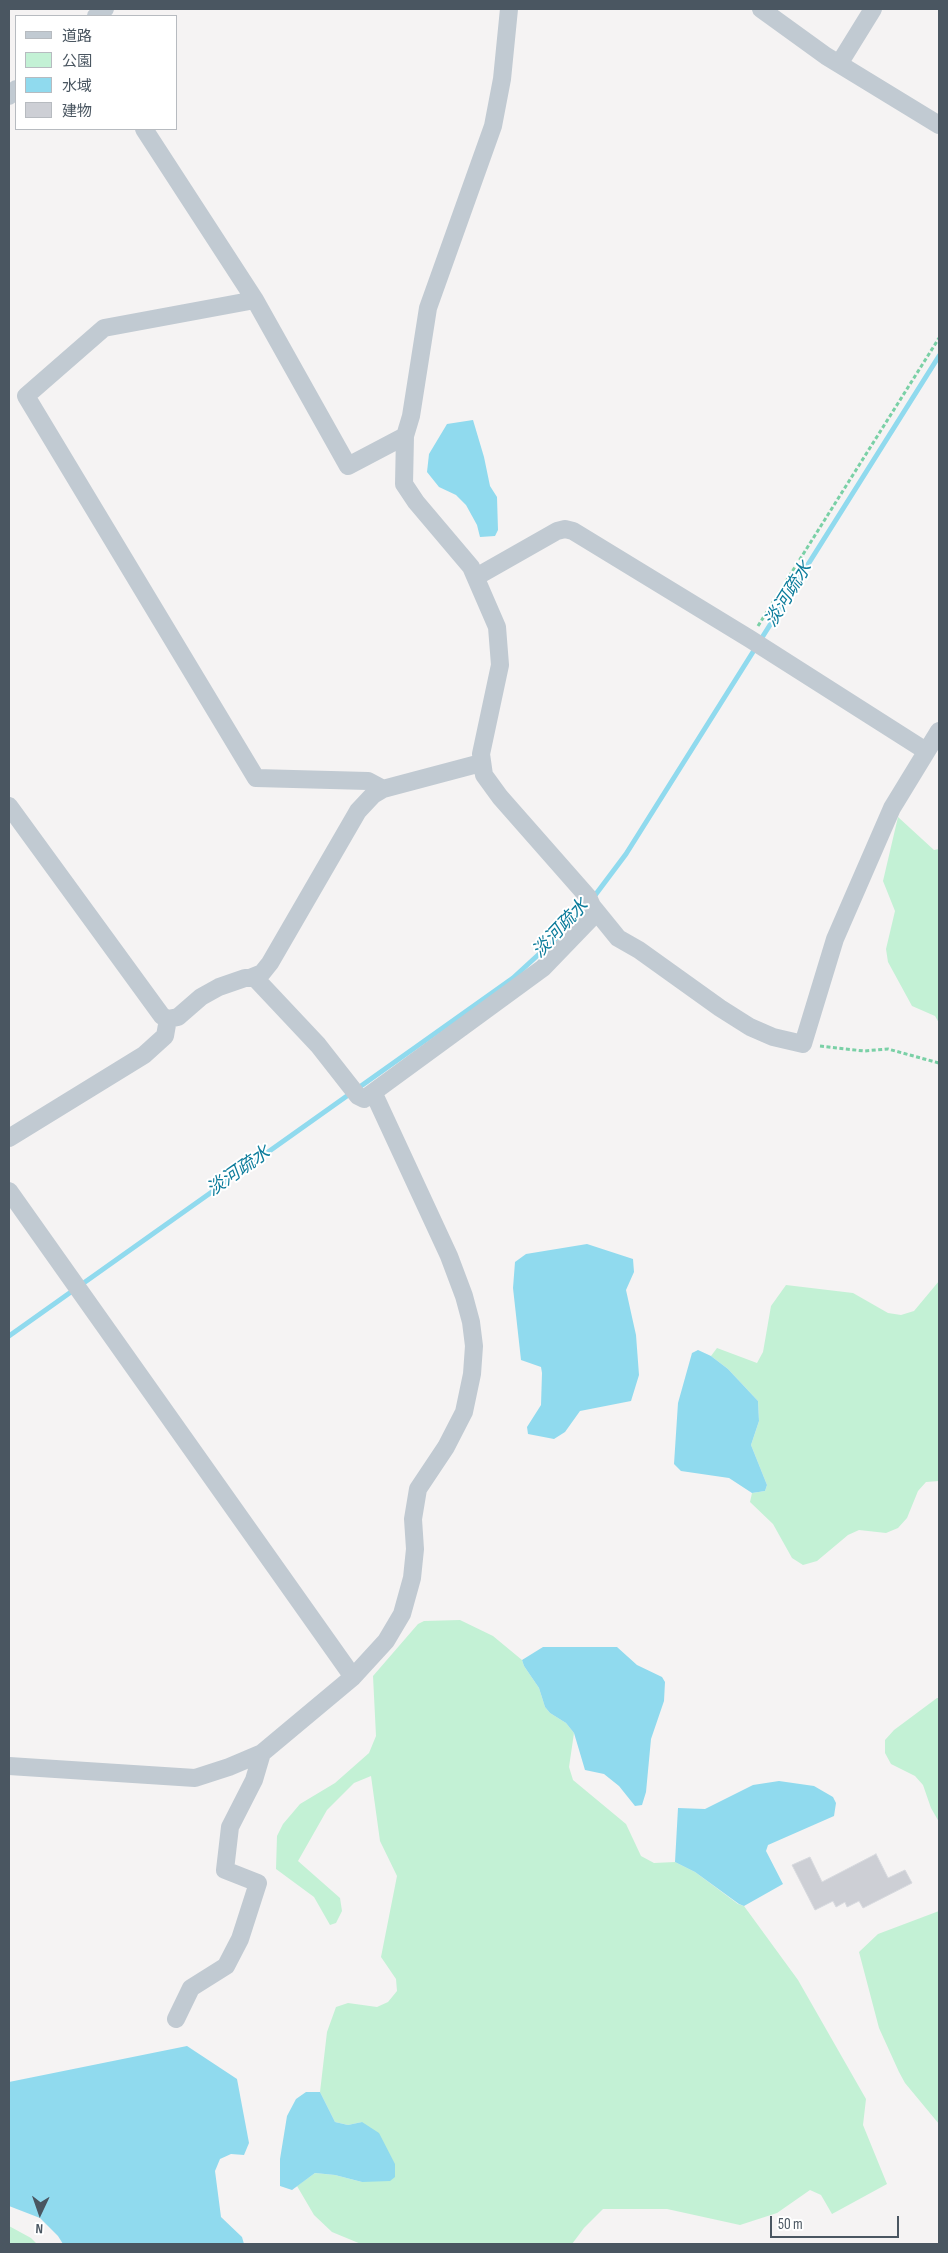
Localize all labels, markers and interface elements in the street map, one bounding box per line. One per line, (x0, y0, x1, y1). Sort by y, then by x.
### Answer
legend (15, 15, 178, 130)
text: 道路 (62, 27, 92, 46)
text: 公園 (62, 52, 92, 71)
text: 水域 (62, 77, 92, 96)
text: 建物 (62, 102, 92, 121)
water label: 淡河疏水 (761, 559, 817, 631)
water label: 淡河疏水 (529, 895, 593, 963)
water label: 淡河疏水 (203, 1143, 275, 1201)
north arrow (15, 2188, 65, 2238)
scale bar (773, 2206, 902, 2238)
text: 50 m (778, 2215, 803, 2234)
text: N (35, 2220, 43, 2237)

